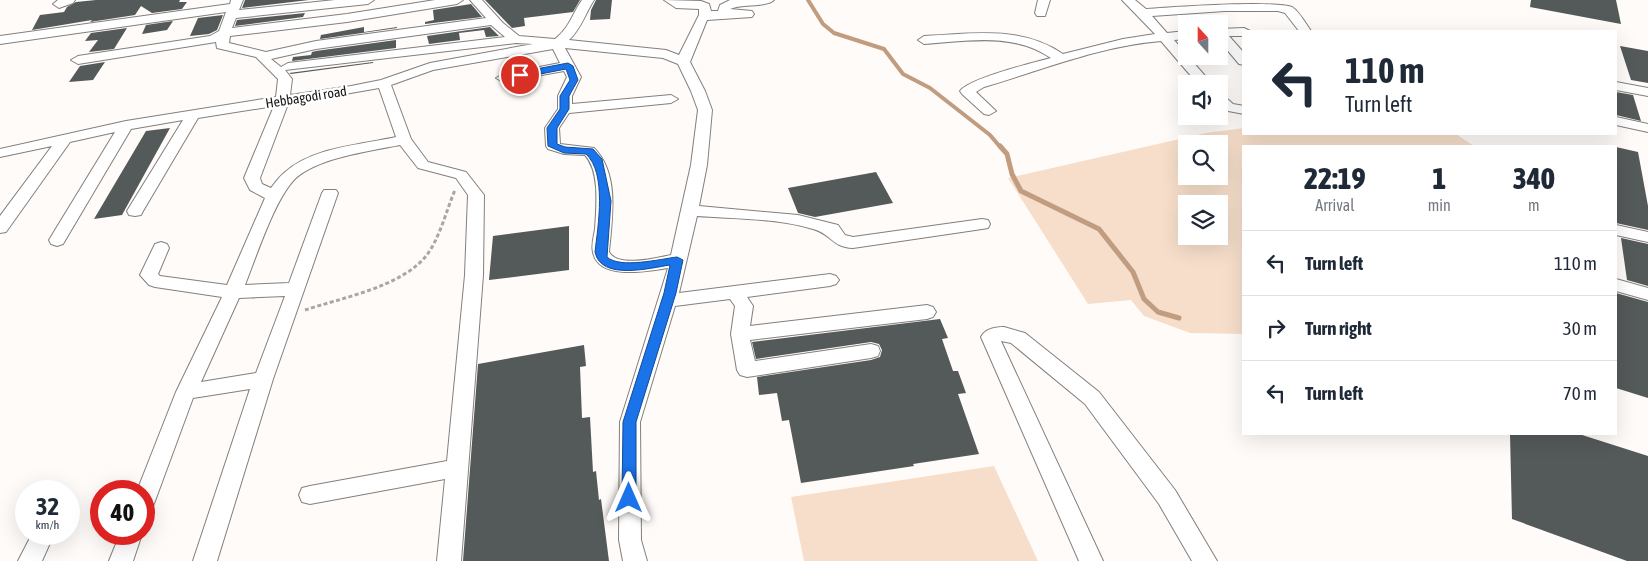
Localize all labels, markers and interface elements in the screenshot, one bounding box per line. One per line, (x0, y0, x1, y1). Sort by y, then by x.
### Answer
north arrow (1178, 15, 1228, 65)
map controls (1178, 15, 1228, 245)
icon: left (1262, 50, 1327, 115)
text: 110 m (1345, 50, 1424, 90)
pin (499, 54, 541, 96)
icon: arrive (506, 61, 534, 89)
button: sound (1178, 75, 1228, 125)
street label: Hebbagodi road (264, 83, 348, 111)
text: Turn left (1345, 91, 1412, 117)
button: search (1178, 135, 1228, 185)
text: 22:19 (1304, 161, 1366, 195)
text: 1 (1432, 161, 1446, 195)
text: 340 (1513, 161, 1555, 195)
button: layers (1178, 195, 1228, 245)
text: Arrival (1315, 196, 1354, 214)
text: min (1428, 196, 1451, 214)
text: m (1528, 196, 1540, 214)
icon: left (1262, 249, 1290, 277)
text: Turn left (1305, 252, 1363, 274)
text: 110 m (1554, 252, 1597, 274)
icon: right (1262, 314, 1290, 342)
text: Turn right (1305, 317, 1372, 339)
text: 30 m (1563, 317, 1597, 339)
icon: left (1262, 379, 1290, 407)
text: Turn left (1305, 382, 1363, 404)
text: 70 m (1563, 382, 1597, 404)
position arrow (602, 471, 654, 523)
speed limit sign: 40 (90, 480, 155, 545)
text: 32 (36, 492, 59, 520)
text: km/h (36, 518, 59, 532)

